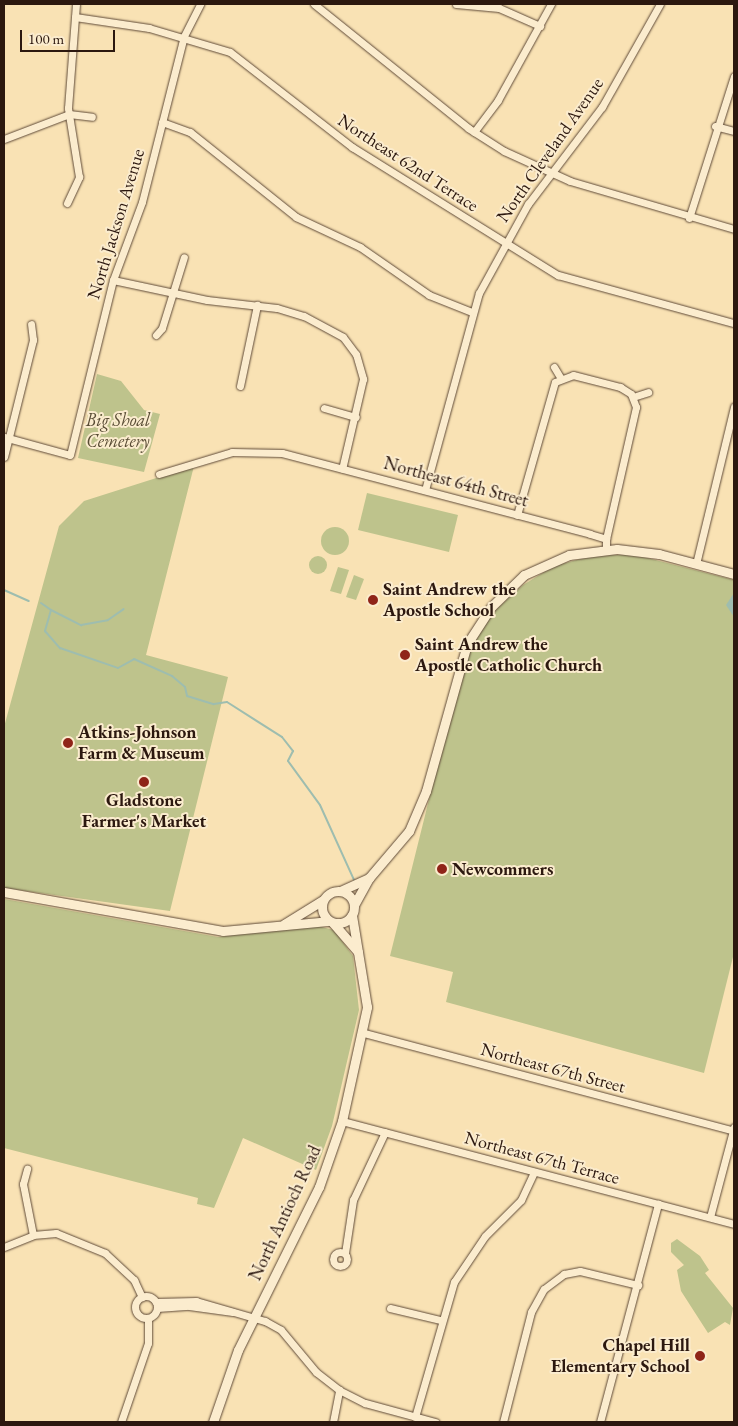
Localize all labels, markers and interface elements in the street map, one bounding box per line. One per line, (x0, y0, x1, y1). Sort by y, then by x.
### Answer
scale bar (22, 20, 118, 52)
text: 100 m (28, 29, 64, 48)
street label: North Cleveland Avenue (492, 74, 608, 226)
street label: Northeast 62nd Terrace (334, 109, 482, 217)
street label: North Jackson Avenue (83, 146, 149, 302)
park label: Big Shoal Cemetery (86, 410, 150, 452)
street label: Northeast 64th Street (381, 452, 531, 512)
place label: Saint Andrew the Apostle School (383, 579, 516, 622)
marker: Saint Andrew the Apostle School (367, 594, 379, 606)
place label: Saint Andrew the Apostle Catholic Church (415, 634, 602, 676)
marker: Saint Andrew the Apostle Catholic Church (399, 649, 411, 661)
place label: Atkins-Johnson Farm & Museum (78, 722, 205, 764)
marker: Atkins-Johnson Farm & Museum (62, 737, 74, 749)
marker: Gladstone Farmer's Market (138, 776, 150, 788)
place label: Gladstone Farmer's Market (82, 790, 206, 832)
place label: Newcommers (452, 858, 554, 880)
marker: Newcommers (436, 863, 448, 875)
street label: Northeast 67th Street (478, 1038, 628, 1098)
street label: Northeast 67th Terrace (462, 1127, 622, 1189)
street label: North Antioch Road (244, 1142, 326, 1284)
place label: Chapel Hill Elementary School (551, 1335, 690, 1378)
marker: Chapel Hill Elementary School (694, 1350, 706, 1362)

